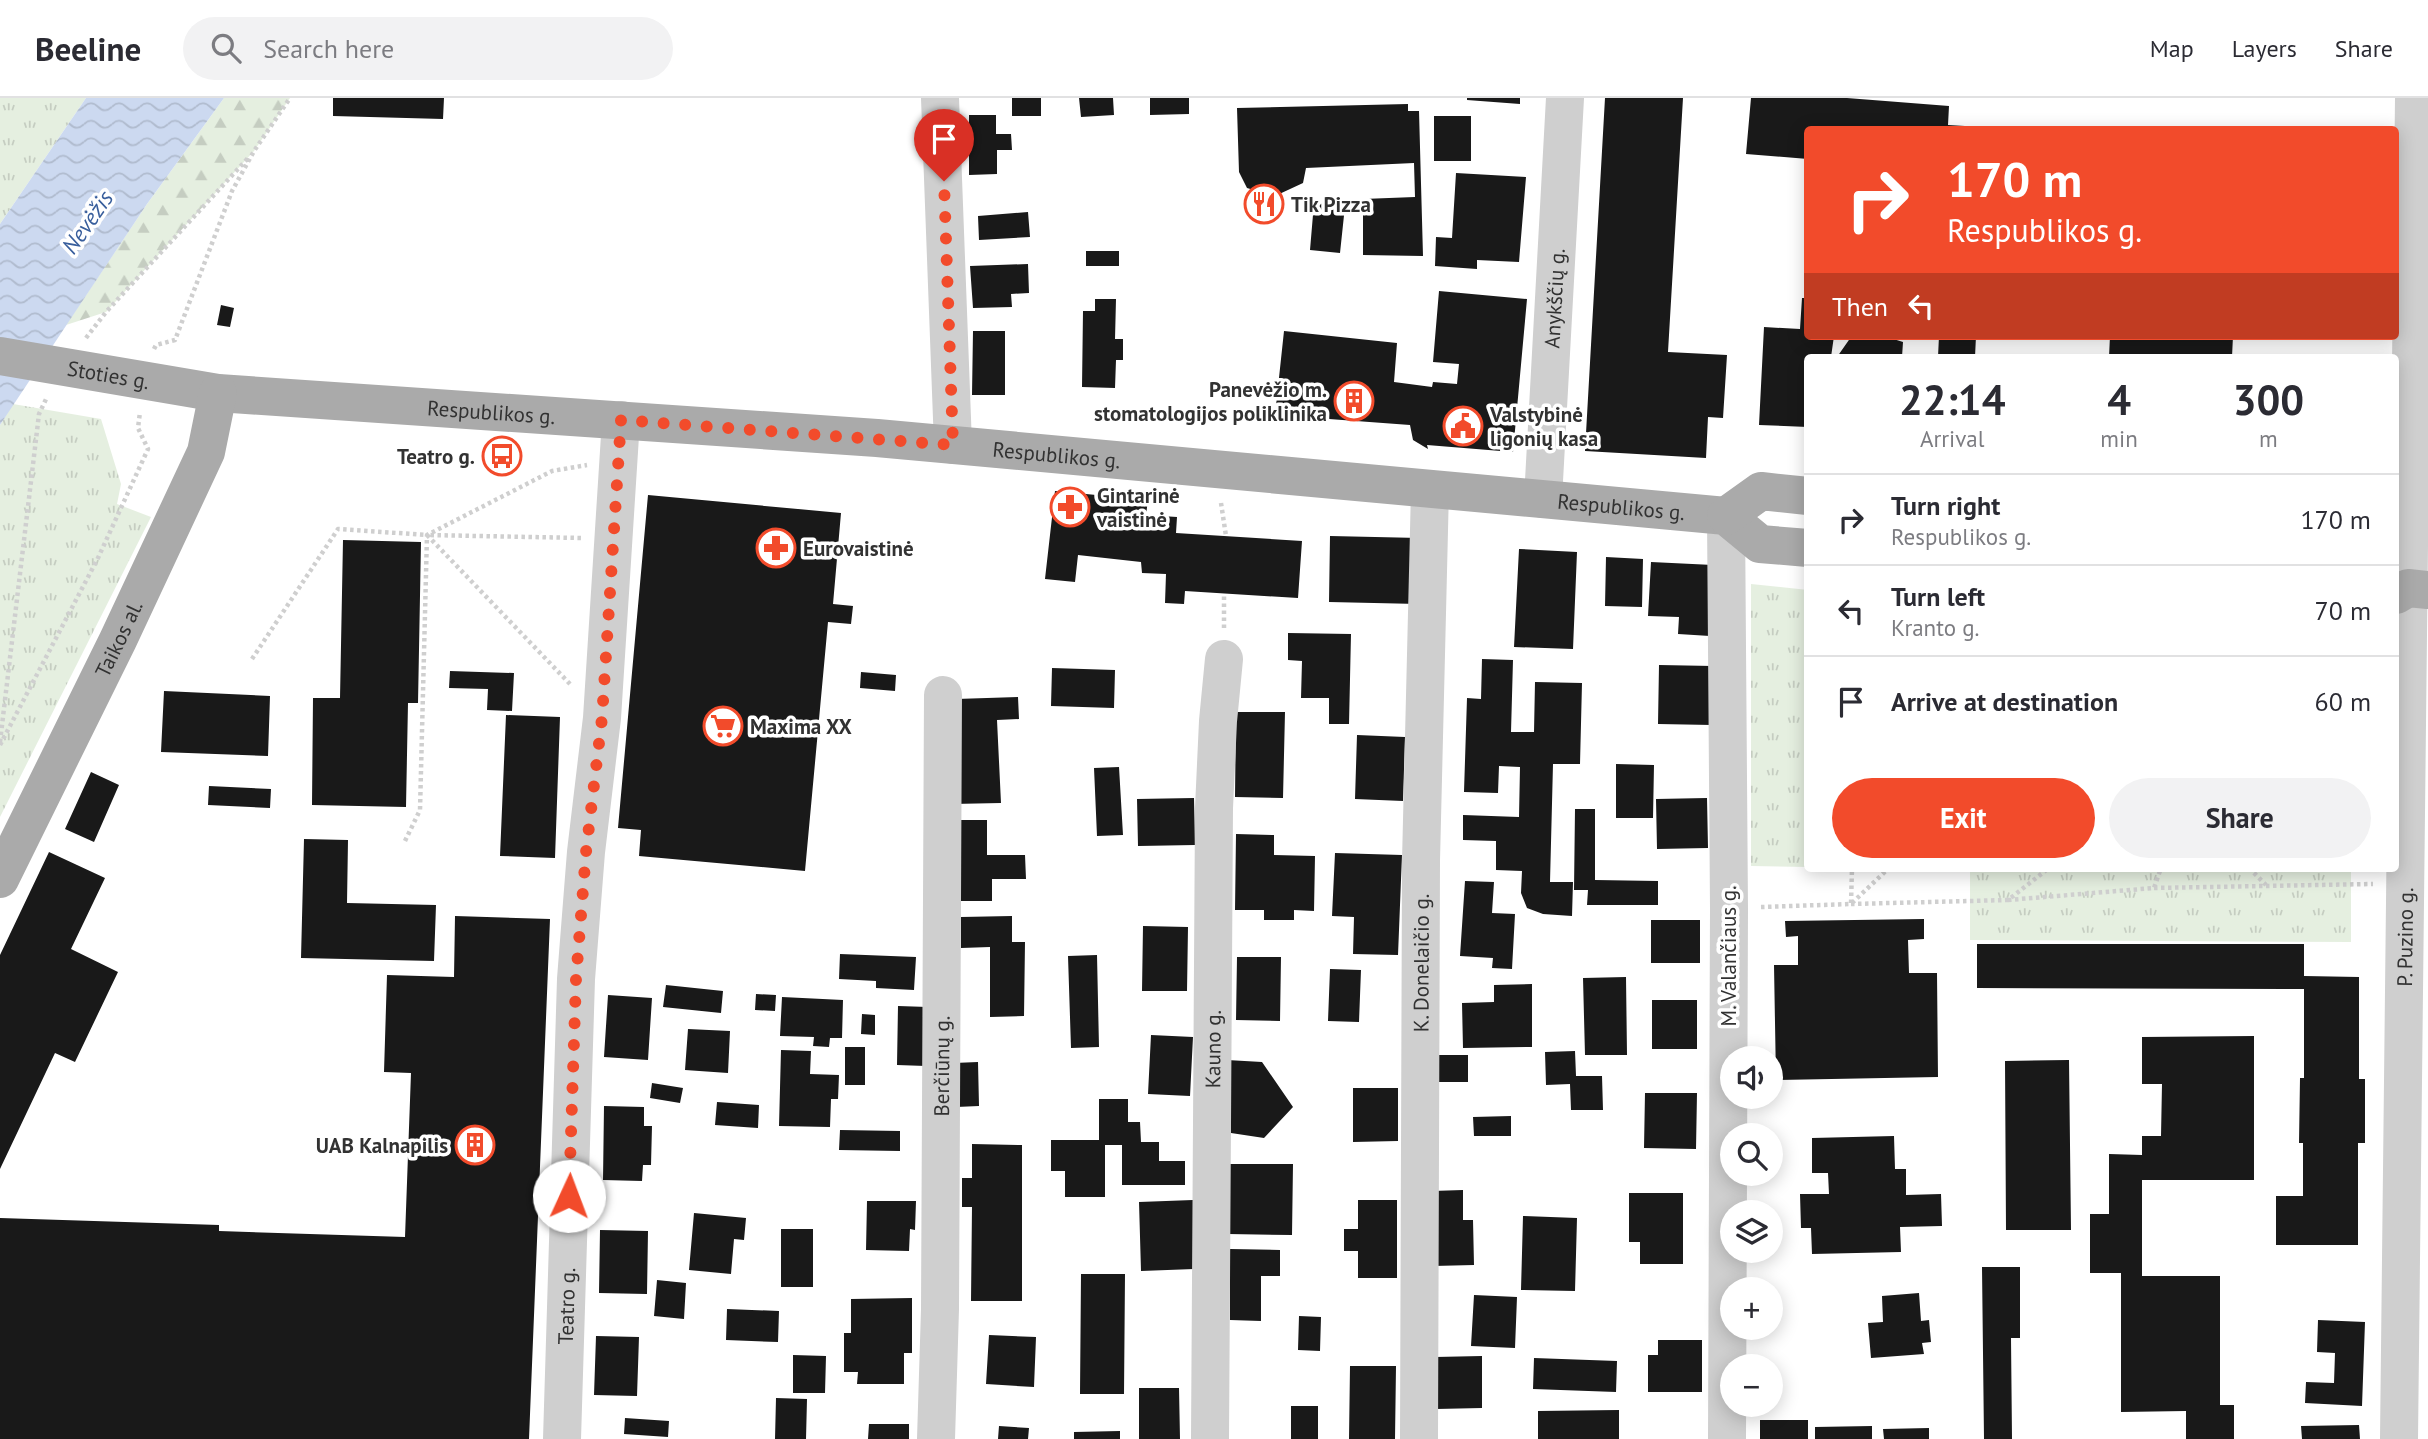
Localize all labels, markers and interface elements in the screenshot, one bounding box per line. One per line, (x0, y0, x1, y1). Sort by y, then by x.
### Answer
search box (183, 17, 673, 80)
text: Beeline (35, 27, 141, 70)
icon: search (207, 29, 245, 67)
text: Search here (263, 32, 394, 65)
text: Map (2150, 33, 2194, 64)
text: Layers (2232, 33, 2297, 64)
text: Share (2335, 33, 2393, 64)
pin (914, 109, 974, 181)
icon: arrive (925, 120, 963, 158)
text: 170 m (1947, 147, 2082, 211)
icon: right (1832, 154, 1923, 245)
restaurant icon: Tik Pizza (1243, 183, 1285, 225)
water label: Nevėžis (55, 184, 120, 259)
place label: Tik Pizza (1291, 191, 1371, 218)
text: Respublikos g. (1947, 209, 2142, 251)
street label: Anykščių g. (1538, 247, 1570, 349)
icon: left (1902, 287, 1940, 325)
text: Then (1832, 290, 1888, 323)
street label: Stoties g. (65, 354, 152, 395)
text: 22:14 (1899, 372, 2005, 427)
text: 4 (2107, 372, 2131, 427)
text: 300 (2233, 372, 2304, 427)
place label: Panevėžio m. stomatologijos poliklinika (1094, 376, 1327, 427)
building icon: Panevėžio m. stomatologijos poliklinika (1333, 380, 1375, 422)
street label: Respublikos g. (426, 394, 556, 429)
place label: Valstybinė ligonių kasa (1489, 401, 1598, 452)
public building icon: Valstybinė ligonių kasa (1442, 405, 1484, 447)
text: Arrival (1920, 424, 1984, 453)
text: min (2100, 424, 2138, 453)
text: m (2259, 424, 2278, 453)
bus stop icon: Teatro g. (481, 435, 523, 477)
street label: Respublikos g. (992, 435, 1122, 474)
place label: Teatro g. (397, 443, 475, 470)
place label: Gintarinė vaistinė (1096, 482, 1180, 533)
pharmacy icon: Gintarinė vaistinė (1049, 486, 1091, 528)
street label: Respublikos g. (1556, 487, 1686, 526)
text: Turn right (1891, 489, 2000, 522)
icon: right (1832, 501, 1870, 539)
text: 170 m (2300, 503, 2371, 536)
text: Respublikos g. (1891, 522, 2031, 551)
pharmacy icon: Eurovaistinė (755, 527, 797, 569)
place label: Eurovaistinė (803, 535, 914, 562)
text: Turn left (1891, 580, 1985, 613)
icon: left (1832, 592, 1870, 630)
text: 70 m (2315, 594, 2371, 627)
street label: Taikos al. (88, 596, 148, 681)
text: Kranto g. (1891, 613, 1979, 642)
icon: arrive (1832, 683, 1870, 721)
text: Arrive at destination (1891, 685, 2118, 718)
text: 60 m (2315, 685, 2371, 718)
supermarket icon: Maxima XX (702, 705, 744, 747)
place label: Maxima XX (750, 713, 852, 740)
button: Exit (1832, 778, 2095, 858)
button: Share (2109, 778, 2371, 858)
street label: M. Valančiaus g. (1715, 886, 1742, 1026)
street label: P. Puzino g. (2391, 887, 2419, 987)
street label: K. Donelaičio g. (1407, 894, 1434, 1032)
street label: Kauno g. (1199, 1010, 1226, 1088)
street label: Berčiūnų g. (927, 1016, 955, 1117)
map controls (1720, 1046, 1783, 1417)
button: sound (1720, 1046, 1783, 1109)
button: search (1720, 1123, 1783, 1186)
building icon: UAB Kalnapilis (454, 1124, 496, 1166)
place label: UAB Kalnapilis (316, 1132, 448, 1159)
position arrow (532, 1159, 606, 1233)
button: layers (1720, 1200, 1783, 1263)
street label: Teatro g. (551, 1267, 581, 1345)
button: + (1720, 1277, 1783, 1340)
button: − (1720, 1354, 1783, 1417)

